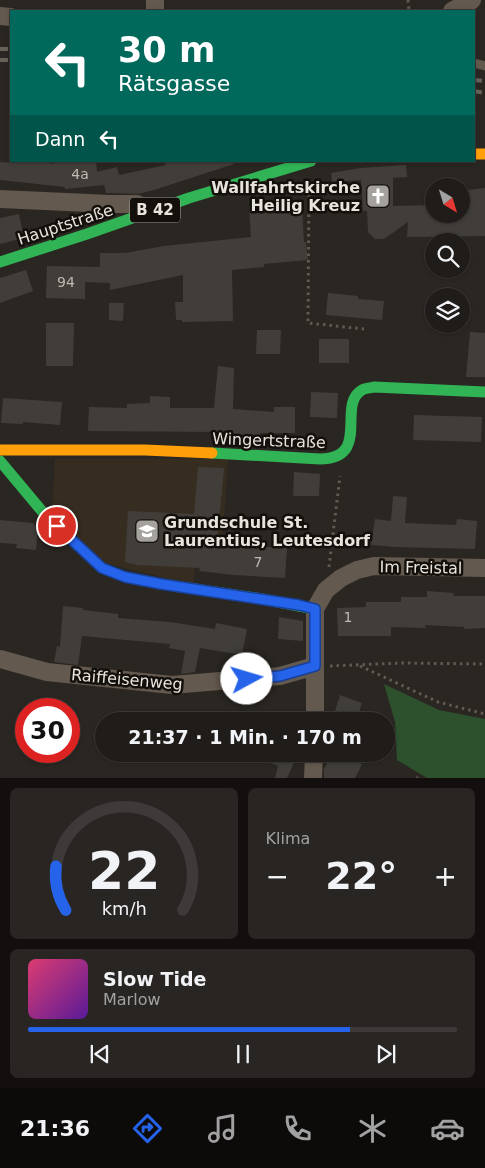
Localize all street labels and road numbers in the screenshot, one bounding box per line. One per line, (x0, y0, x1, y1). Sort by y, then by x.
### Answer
road number: B 42 (130, 198, 180, 222)
street label: Hauptstraße (15, 200, 115, 249)
street label: Wingertstraße (212, 429, 326, 452)
street label: Im Freistal (379, 557, 463, 578)
street label: Raiffeisenweg (70, 665, 183, 694)

